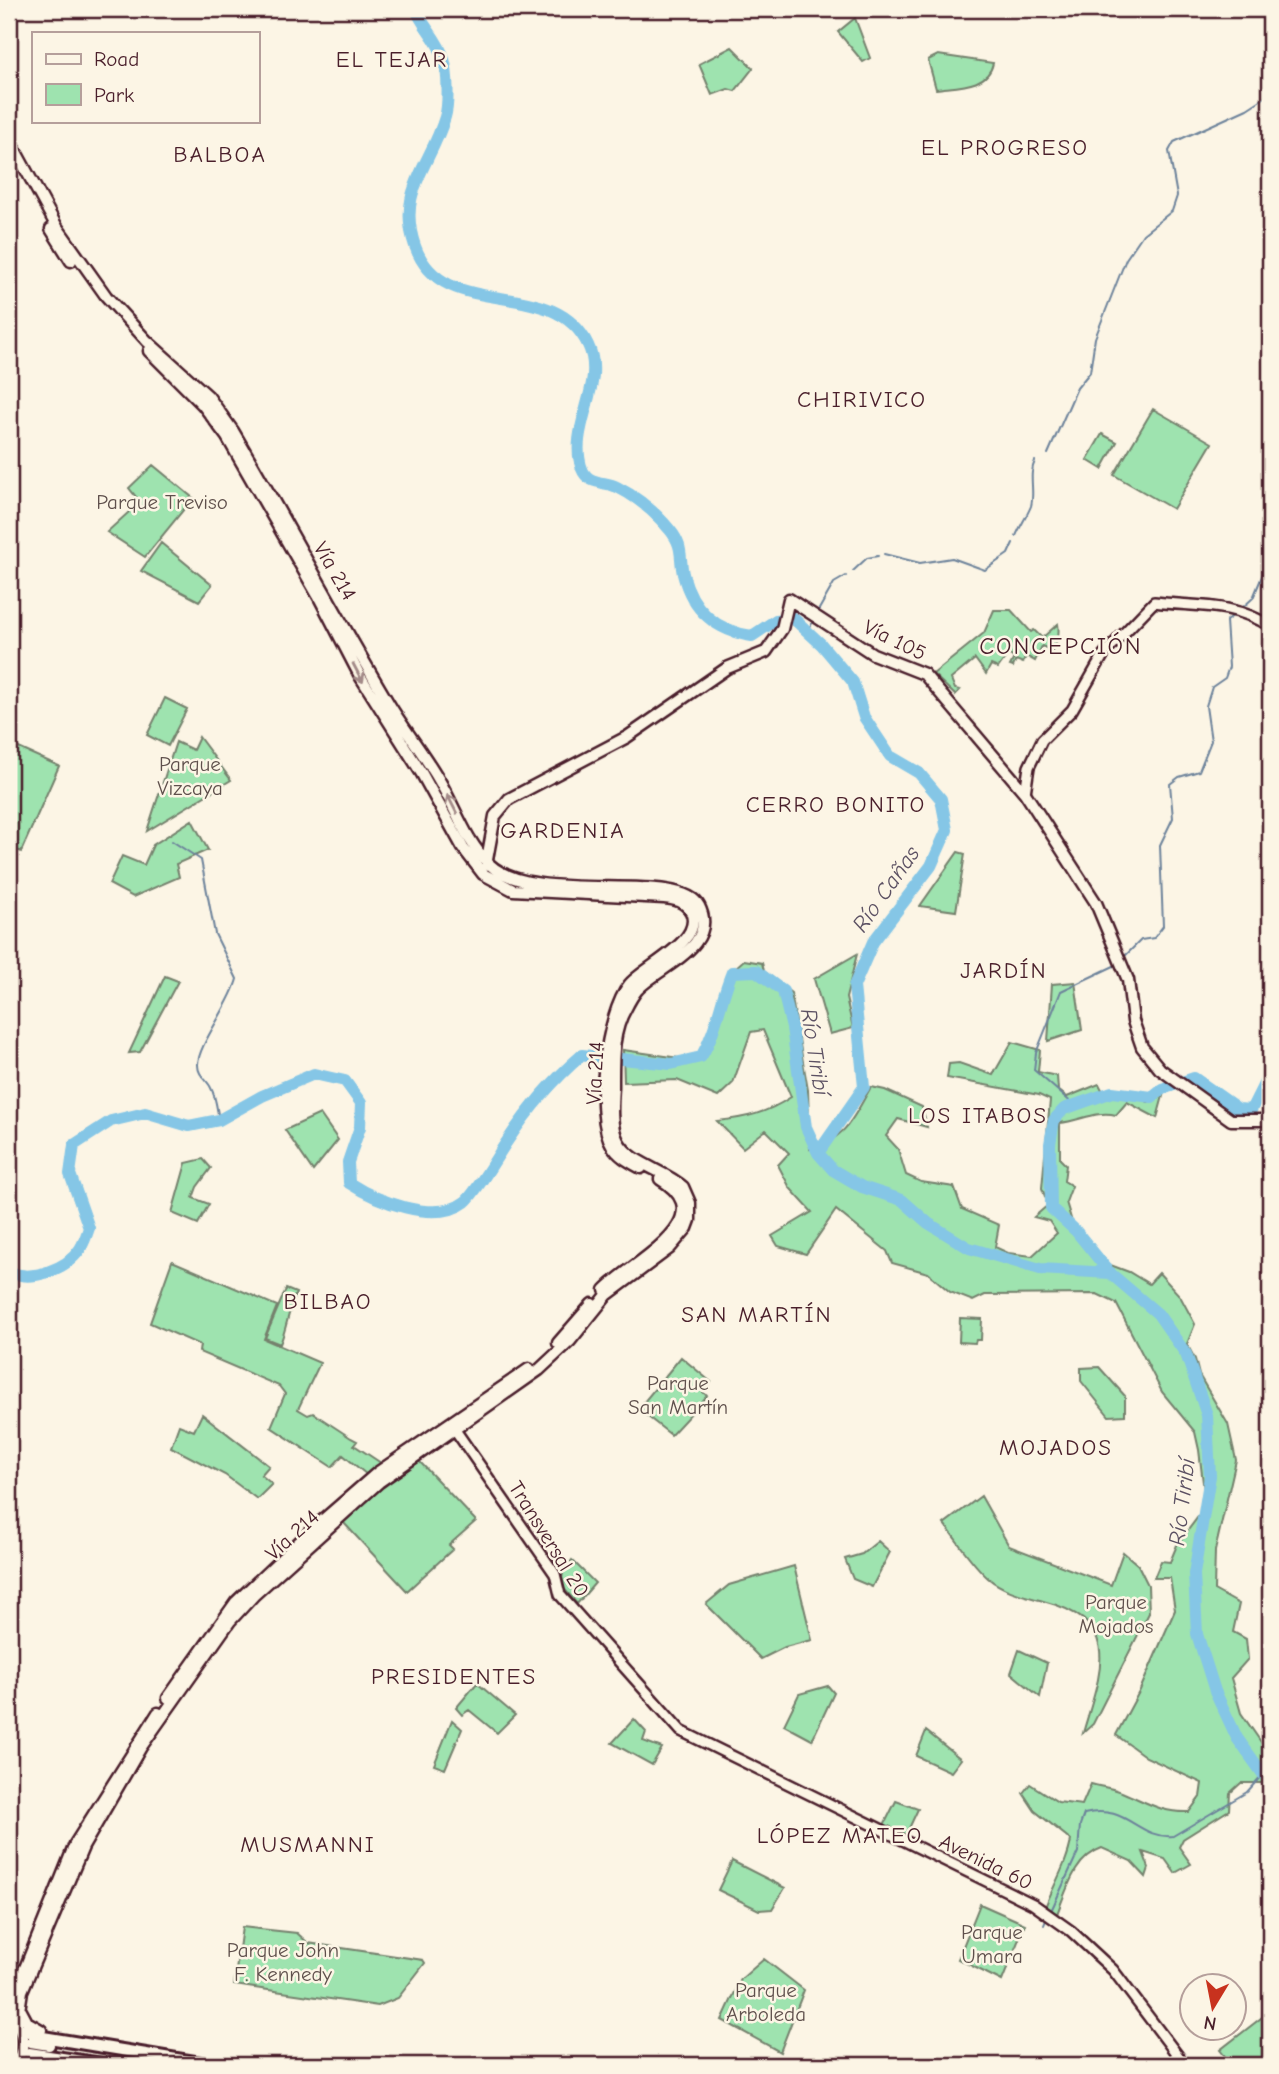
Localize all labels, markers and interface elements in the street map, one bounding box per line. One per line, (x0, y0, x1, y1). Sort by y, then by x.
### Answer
legend (32, 32, 259, 122)
district label: EL TEJAR (336, 46, 448, 73)
text: Road (94, 47, 139, 71)
text: Park (94, 83, 134, 107)
district label: EL PROGRESO (921, 134, 1089, 161)
district label: BALBOA (173, 141, 267, 168)
district label: CHIRIVICO (797, 386, 927, 413)
park label: Parque Treviso (96, 490, 228, 514)
street label: Vía 214 (309, 538, 361, 604)
street label: Vía 105 (860, 615, 930, 665)
district label: CONCEPCIÓN (979, 632, 1143, 660)
one-way arrow (352, 662, 366, 683)
park label: Parque Vizcaya (157, 752, 223, 800)
district label: CERRO BONITO (746, 791, 926, 818)
one-way arrow (444, 794, 458, 815)
district label: GARDENIA (500, 817, 626, 844)
water label: Río Cañas (847, 840, 926, 937)
district label: JARDÍN (960, 957, 1048, 984)
water label: Río Tiribí (795, 1007, 836, 1100)
street label: Vía 214 (581, 1041, 609, 1105)
district label: LOS ITABOS (908, 1102, 1048, 1129)
district label: BILBAO (283, 1288, 373, 1315)
district label: SAN MARTÍN (681, 1301, 833, 1328)
park label: Parque San Martín (628, 1371, 728, 1419)
district label: MOJADOS (999, 1434, 1113, 1461)
water label: Río Tiribí (1163, 1454, 1201, 1547)
street label: Transversal 20 (504, 1477, 594, 1601)
street label: Vía 214 (260, 1505, 324, 1565)
park label: Parque Mojados (1078, 1590, 1154, 1638)
district label: PRESIDENTES (371, 1663, 537, 1690)
district label: LÓPEZ MATEO (757, 1822, 923, 1849)
street label: Avenida 60 (936, 1829, 1036, 1895)
district label: MUSMANNI (240, 1831, 376, 1858)
park label: Parque Umara (961, 1920, 1023, 1968)
park label: Parque John F. Kennedy (227, 1938, 339, 1986)
north arrow (1178, 1972, 1248, 2042)
park label: Parque Arboleda (726, 1978, 806, 2026)
text: N (1202, 2011, 1218, 2035)

